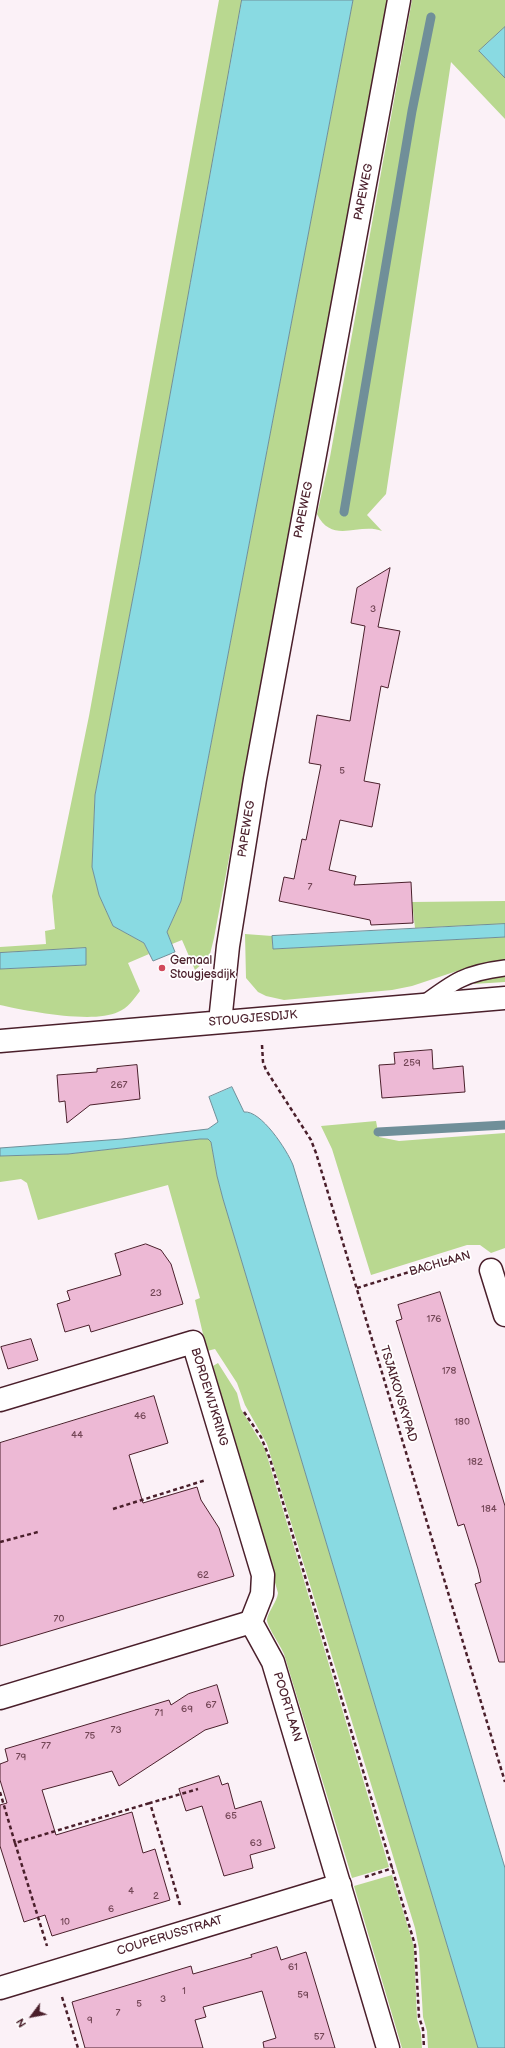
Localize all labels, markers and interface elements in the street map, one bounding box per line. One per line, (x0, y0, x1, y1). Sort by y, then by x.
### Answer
street label: PAPEWEG (351, 163, 377, 221)
street label: PAPEWEG (291, 481, 317, 539)
house number: 3 (370, 603, 376, 615)
house number: 5 (339, 765, 345, 777)
street label: PAPEWEG (235, 800, 259, 858)
house number: 7 (308, 881, 312, 893)
place label: Gemaal Stougjesdijk (170, 954, 235, 982)
marker: Gemaal Stougjesdijk (157, 963, 167, 973)
street label: STOUGJESDIJK (208, 1008, 298, 1030)
house number: 259 (403, 1057, 421, 1069)
house number: 267 (111, 1079, 127, 1091)
street label: BACHLAAN (408, 1248, 472, 1280)
house number: 23 (150, 1287, 162, 1299)
house number: 176 (427, 1313, 441, 1325)
street label: TSJAIKOVSKYPAD (376, 1344, 420, 1444)
street label: BORDEWIJKRING (187, 1346, 231, 1448)
house number: 178 (442, 1365, 456, 1377)
house number: 46 (134, 1410, 146, 1422)
house number: 180 (454, 1416, 470, 1428)
house number: 44 (71, 1429, 83, 1441)
house number: 182 (467, 1456, 483, 1468)
house number: 184 (481, 1503, 497, 1515)
house number: 62 (197, 1569, 209, 1581)
house number: 70 (54, 1613, 64, 1625)
street label: POORTLAAN (270, 1670, 304, 1744)
house number: 67 (205, 1699, 217, 1711)
house number: 69 (181, 1703, 193, 1715)
house number: 71 (155, 1707, 163, 1719)
house number: 73 (110, 1724, 122, 1736)
house number: 75 (85, 1730, 95, 1742)
house number: 77 (41, 1740, 51, 1752)
house number: 79 (16, 1751, 26, 1763)
house number: 65 (225, 1810, 237, 1822)
house number: 63 (250, 1837, 262, 1849)
house number: 4 (128, 1885, 134, 1897)
house number: 2 (153, 1890, 159, 1902)
house number: 6 (108, 1903, 114, 1915)
street label: COUPERUSSTRAAT (115, 1913, 225, 1959)
house number: 10 (60, 1916, 70, 1928)
house number: 61 (288, 1961, 298, 1973)
house number: 1 (182, 1985, 186, 1997)
house number: 59 (297, 1989, 309, 2001)
house number: 3 (160, 1993, 166, 2005)
north arrow (12, 1996, 52, 2036)
house number: 5 (136, 1998, 142, 2010)
house number: 7 (116, 2007, 120, 2019)
house number: 9 (87, 2014, 93, 2026)
text: N (14, 2016, 29, 2030)
house number: 57 (314, 2031, 324, 2043)

